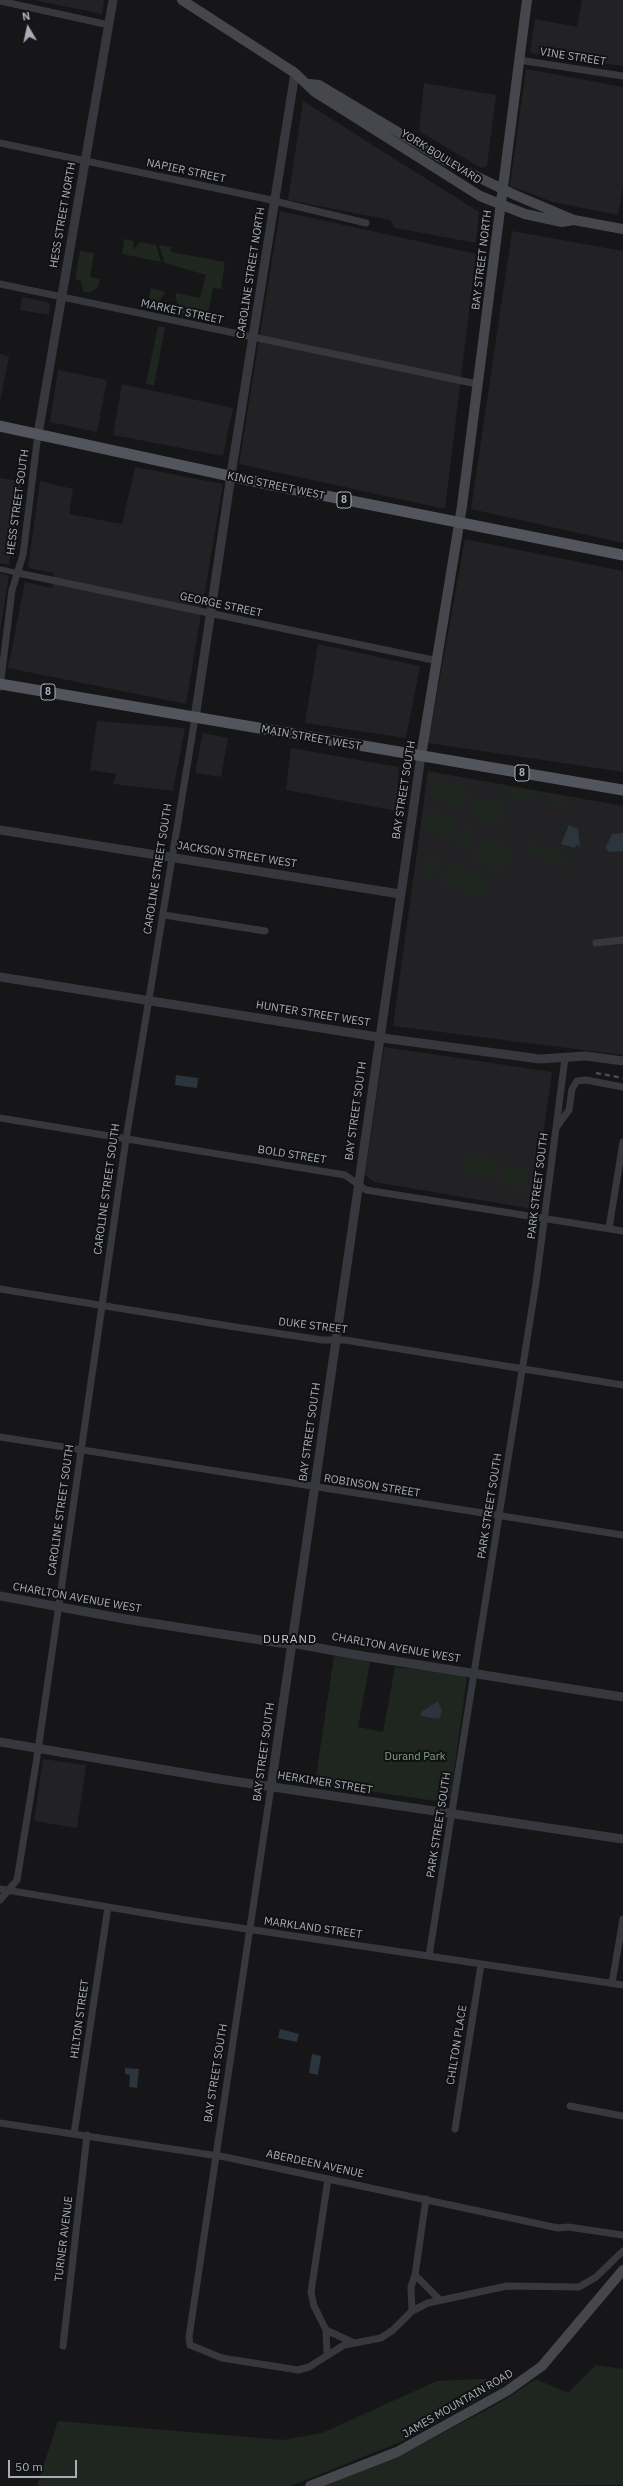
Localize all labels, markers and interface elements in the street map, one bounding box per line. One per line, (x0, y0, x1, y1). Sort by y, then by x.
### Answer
north arrow (8, 8, 48, 48)
text: N (21, 9, 31, 24)
street label: VINE STREET (539, 45, 607, 69)
street label: YORK BOULEVARD (398, 127, 484, 187)
street label: NAPIER STREET (145, 156, 227, 186)
street label: HESS STREET NORTH (47, 161, 79, 269)
street label: CAROLINE STREET NORTH (234, 206, 268, 340)
street label: BAY STREET NORTH (469, 209, 495, 311)
street label: MARKET STREET (140, 297, 224, 327)
street label: HESS STREET SOUTH (4, 448, 32, 556)
street label: KING STREET WEST (226, 469, 326, 503)
road number: 8 (337, 492, 351, 508)
street label: GEORGE STREET (178, 590, 264, 620)
road number: 8 (41, 684, 55, 700)
street label: MAIN STREET WEST (260, 723, 362, 753)
street label: BAY STREET SOUTH (390, 740, 418, 840)
road number: 8 (515, 765, 529, 781)
street label: CAROLINE STREET SOUTH (141, 803, 175, 935)
street label: JACKSON STREET WEST (176, 839, 298, 871)
street label: HUNTER STREET WEST (255, 998, 371, 1030)
street label: BAY STREET SOUTH (343, 1061, 369, 1161)
street label: CAROLINE STREET SOUTH (91, 1123, 123, 1255)
street label: PARK STREET SOUTH (525, 1132, 551, 1240)
street label: BOLD STREET (257, 1143, 327, 1167)
street label: DUKE STREET (278, 1315, 348, 1337)
street label: BAY STREET SOUTH (297, 1382, 323, 1482)
street label: CAROLINE STREET SOUTH (45, 1444, 77, 1576)
street label: PARK STREET SOUTH (475, 1452, 505, 1560)
street label: ROBINSON STREET (323, 1472, 421, 1500)
street label: CHARLTON AVENUE WEST (12, 1580, 142, 1616)
street label: CHARLTON AVENUE WEST (331, 1630, 461, 1666)
district label: DURAND (263, 1633, 317, 1647)
street label: BAY STREET SOUTH (251, 1702, 277, 1802)
park label: Durand Park (385, 1750, 445, 1764)
street label: HERKIMER STREET (276, 1769, 374, 1797)
street label: PARK STREET SOUTH (424, 1771, 454, 1879)
street label: MARKLAND STREET (263, 1915, 363, 1941)
street label: HILTON STREET (68, 1979, 92, 2059)
street label: CHILTON PLACE (444, 2004, 470, 2086)
street label: BAY STREET SOUTH (202, 2023, 230, 2123)
street label: ABERDEEN AVENUE (265, 2147, 365, 2181)
street label: TURNER AVENUE (52, 2196, 76, 2282)
street label: JAMES MOUNTAIN ROAD (400, 2367, 516, 2441)
scale bar (10, 2452, 79, 2478)
text: 50 m (15, 2459, 43, 2474)

